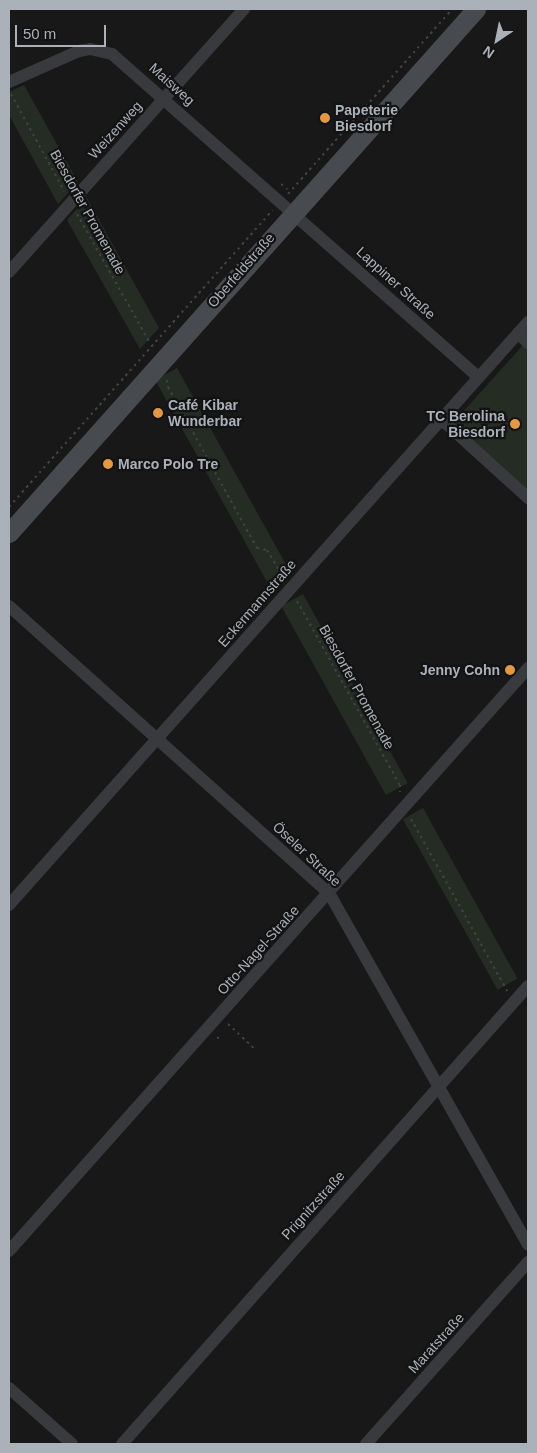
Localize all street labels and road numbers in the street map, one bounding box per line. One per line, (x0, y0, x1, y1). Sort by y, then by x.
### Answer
street label: Maisweg (146, 59, 198, 109)
street label: Weizenweg (85, 98, 145, 162)
street label: Biesdorfer Promenade (47, 147, 129, 277)
street label: Oberfeldstraße (204, 229, 278, 311)
street label: Lappiner Straße (353, 243, 439, 323)
street label: Eckermannstraße (214, 556, 300, 650)
street label: Biesdorfer Promenade (316, 622, 398, 752)
street label: Öseler Straße (269, 818, 345, 890)
street label: Otto-Nagel-Straße (213, 902, 303, 998)
street label: Prignitzstraße (278, 1167, 348, 1243)
street label: Maratstraße (405, 1309, 467, 1377)

